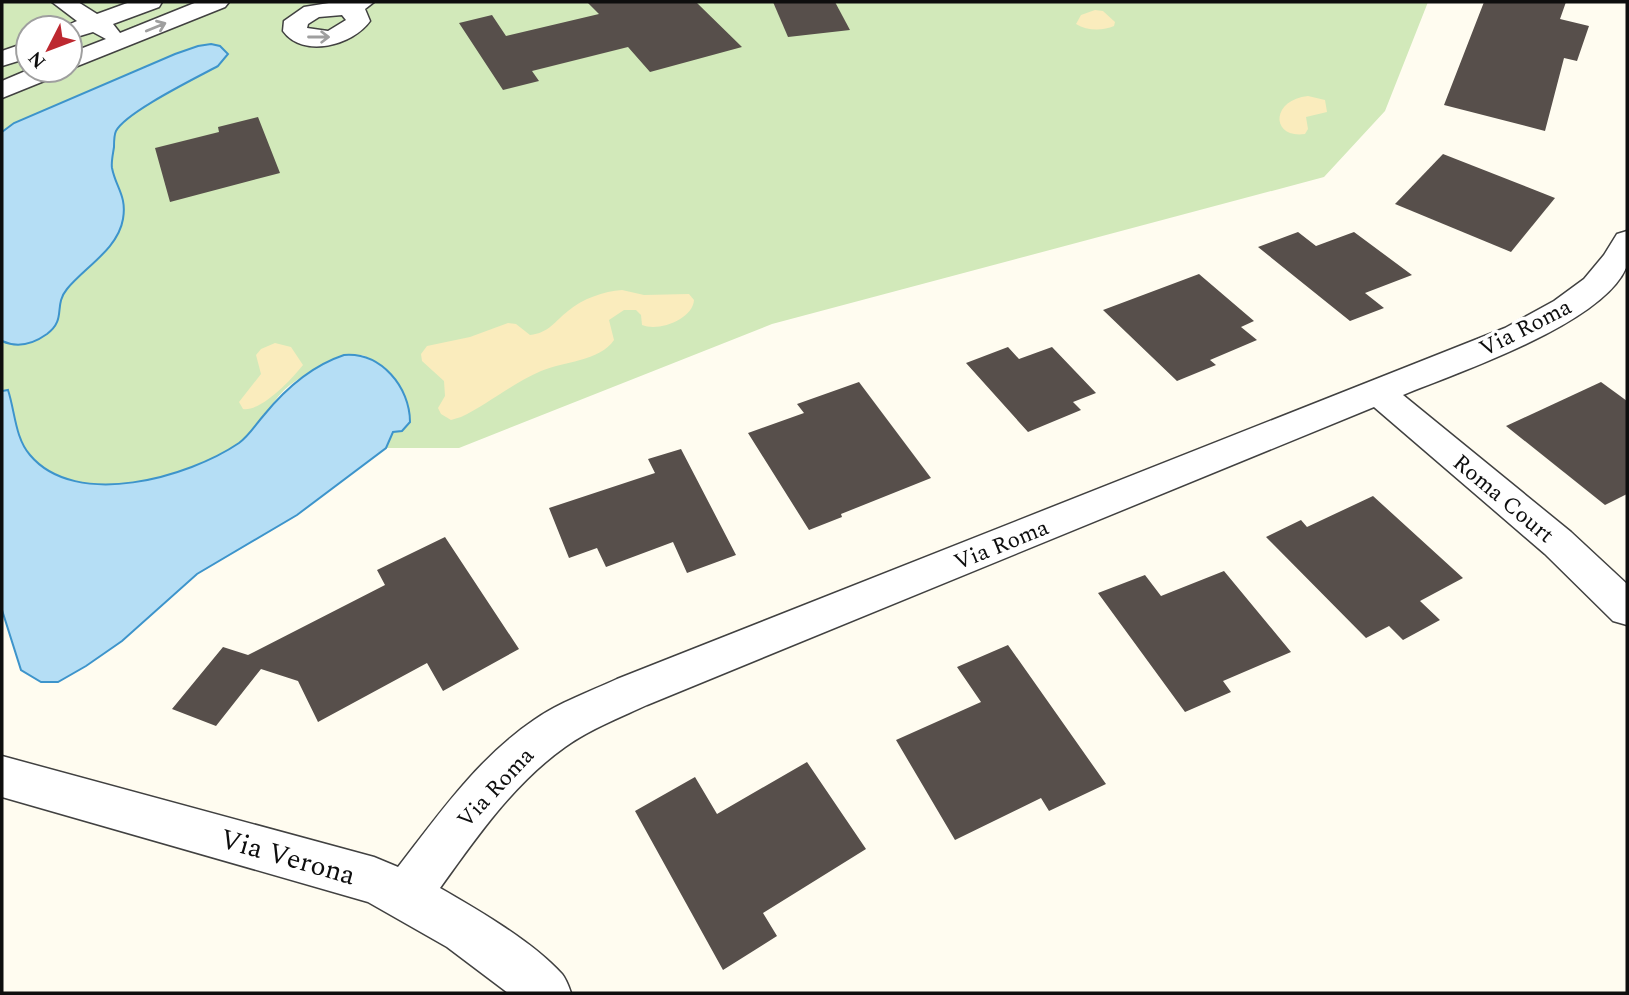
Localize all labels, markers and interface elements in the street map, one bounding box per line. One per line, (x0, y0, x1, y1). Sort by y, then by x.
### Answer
north arrow (14, 14, 84, 84)
one-way arrow (145, 19, 166, 32)
one-way arrow (307, 30, 330, 44)
text: N (22, 44, 53, 75)
street label: Via Roma (1473, 290, 1578, 367)
street label: Roma Court (1444, 446, 1562, 552)
street label: Via Roma (949, 510, 1054, 580)
street label: Via Roma (449, 740, 543, 836)
street label: Via Verona (215, 818, 361, 897)

